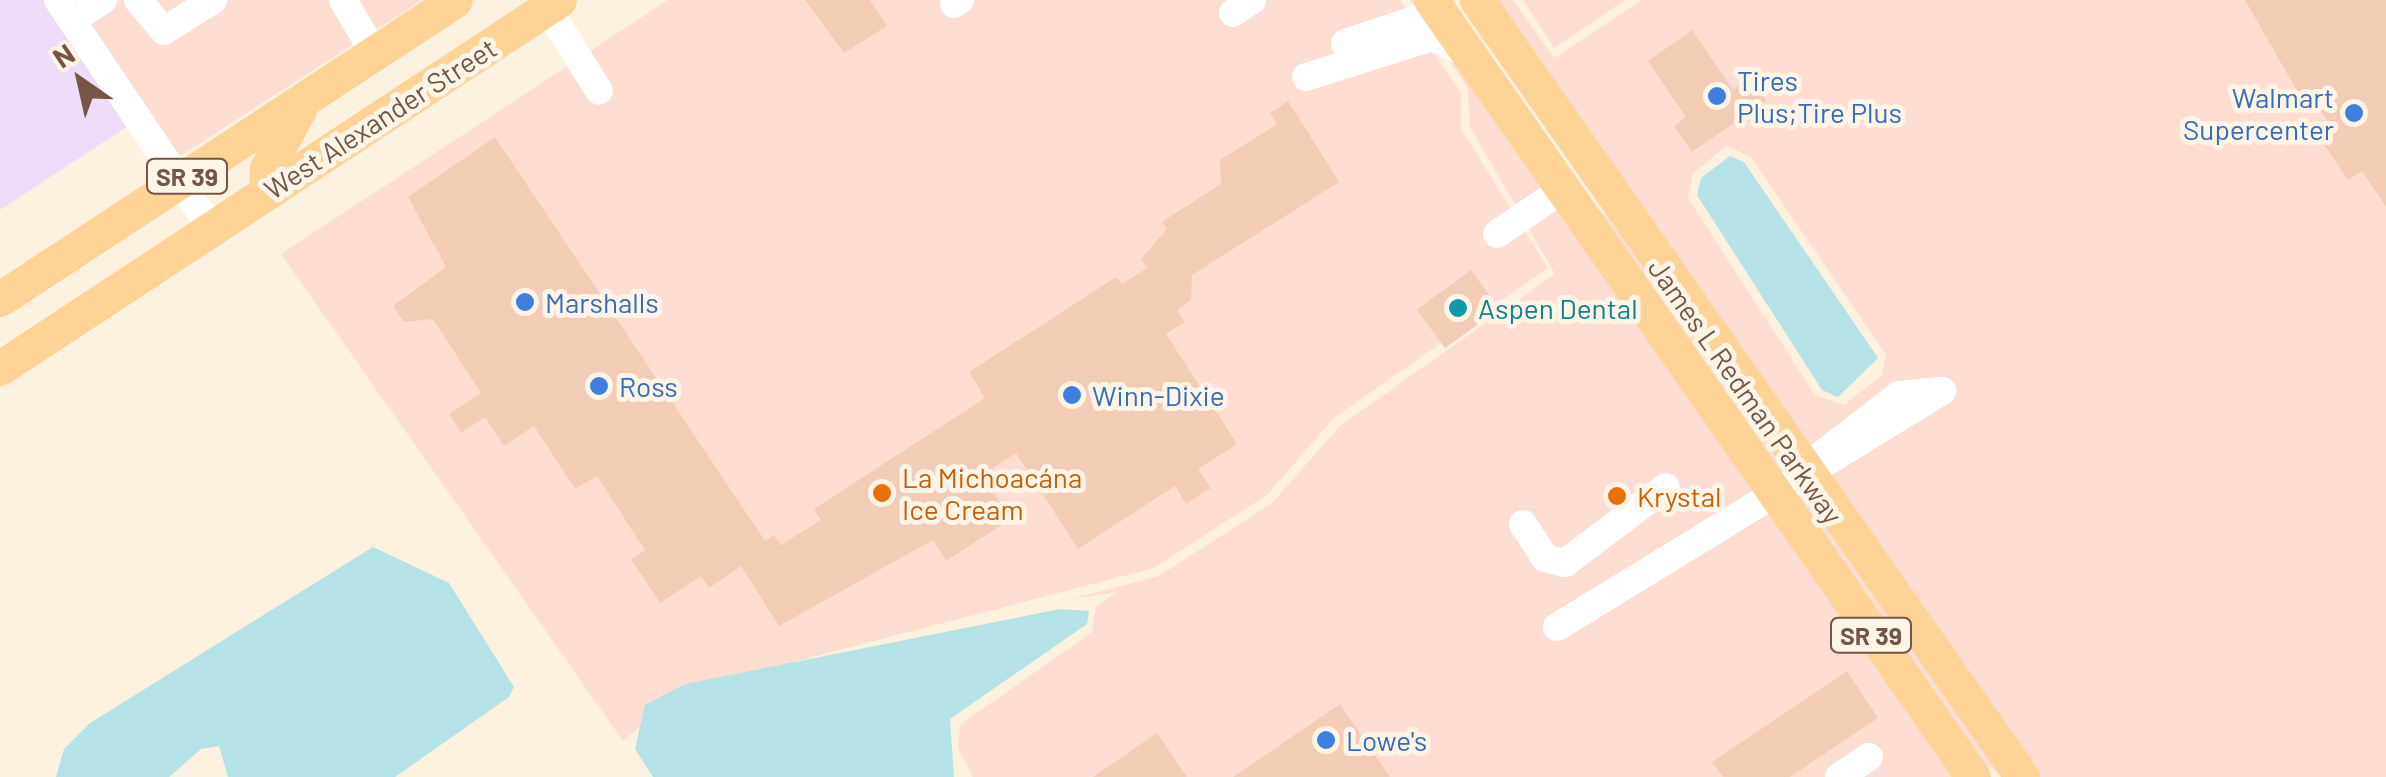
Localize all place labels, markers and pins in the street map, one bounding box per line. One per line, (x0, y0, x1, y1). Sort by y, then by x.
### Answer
place label: Tires Plus;Tire Plus (1737, 63, 1902, 129)
place label: Walmart Supercenter (2183, 80, 2334, 146)
marker: Tires Plus;Tire Plus (1706, 85, 1728, 107)
marker: Walmart Supercenter (2343, 102, 2365, 124)
place label: Marshalls (545, 285, 659, 319)
marker: Marshalls (514, 291, 536, 313)
place label: Aspen Dental (1478, 291, 1638, 325)
marker: Aspen Dental (1447, 297, 1469, 319)
place label: Ross (619, 369, 678, 403)
marker: Ross (588, 375, 610, 397)
place label: Winn-Dixie (1092, 378, 1225, 412)
marker: Winn-Dixie (1061, 384, 1083, 406)
place label: La Michoacána Ice Cream (902, 460, 1082, 526)
place label: Krystal (1637, 479, 1722, 513)
marker: La Michoacána Ice Cream (871, 482, 893, 504)
marker: Krystal (1606, 485, 1628, 507)
place label: Lowe's (1346, 723, 1427, 757)
marker: Lowe's (1315, 729, 1337, 751)

